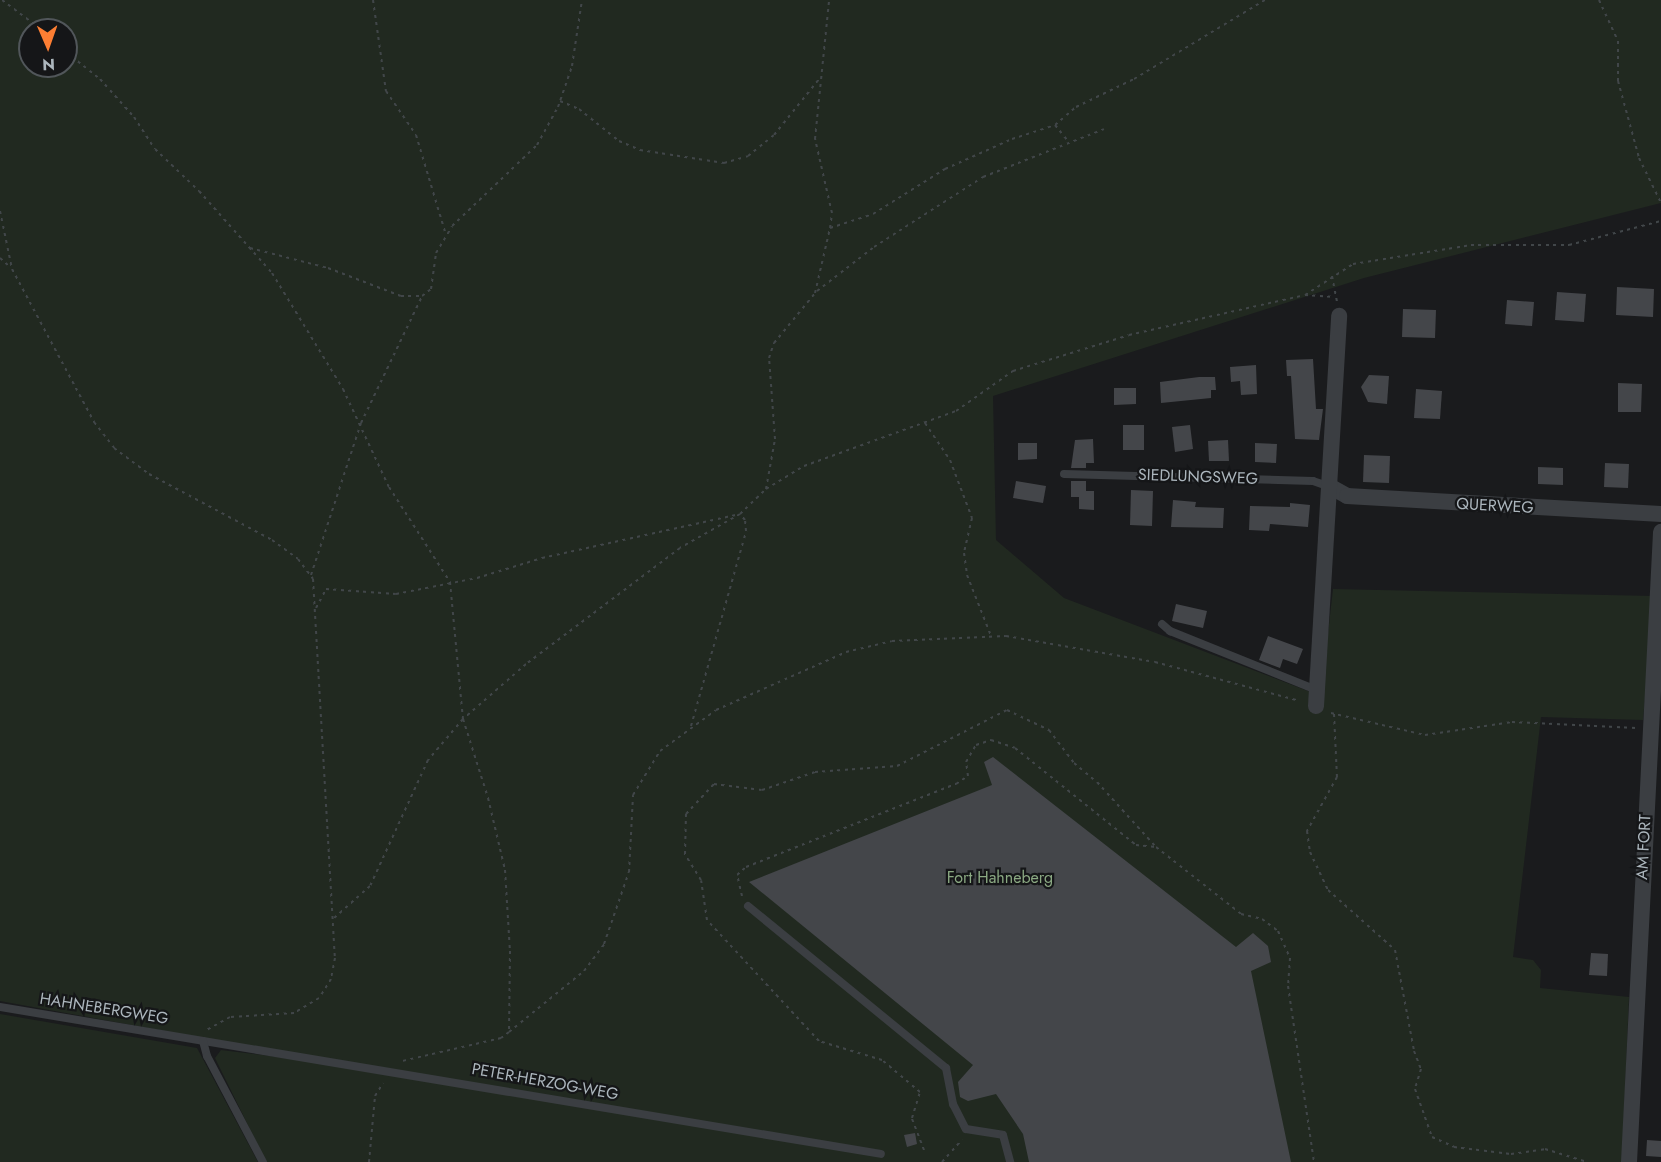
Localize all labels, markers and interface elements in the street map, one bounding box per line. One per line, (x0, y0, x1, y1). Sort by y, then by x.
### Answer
north arrow (18, 18, 78, 78)
text: N (42, 53, 55, 76)
street label: SIEDLUNGSWEG (1138, 465, 1258, 489)
street label: QUERWEG (1456, 494, 1534, 518)
street label: AM FORT (1633, 814, 1655, 880)
park label: Fort Hahneberg (947, 868, 1053, 888)
street label: HAHNEBERGWEG (38, 989, 170, 1029)
street label: PETER-HERZOG-WEG (470, 1060, 620, 1104)

